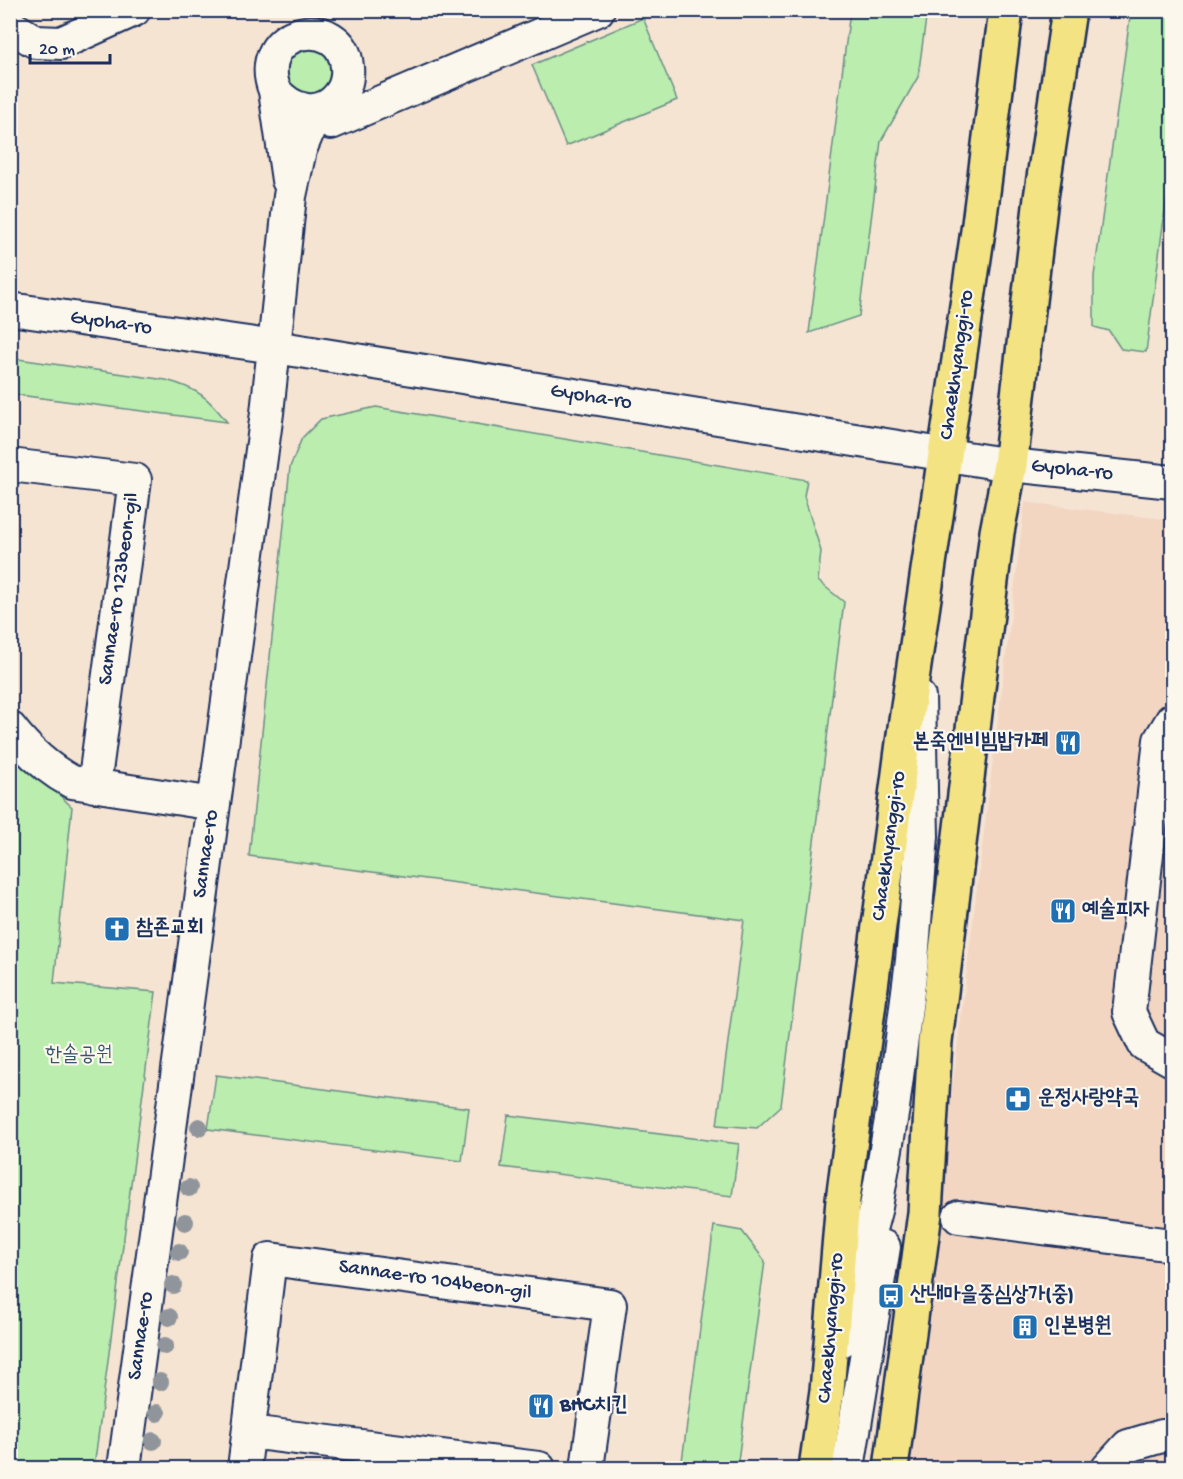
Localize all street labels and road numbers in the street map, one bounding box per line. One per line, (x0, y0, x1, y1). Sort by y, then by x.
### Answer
street label: Chaekhyanggi-ro (935, 288, 981, 442)
street label: Gyoha-ro (68, 306, 154, 342)
street label: Gyoha-ro (548, 379, 634, 417)
street label: Gyoha-ro (1030, 454, 1114, 488)
street label: Sannae-ro 123beon-gil (94, 491, 146, 687)
street label: Chaekhyanggi-ro (867, 769, 913, 923)
street label: Sannae-ro (188, 808, 226, 900)
street label: Chaekhyanggi-ro (813, 1252, 851, 1404)
street label: Sannae-ro 104beon-gil (337, 1255, 533, 1307)
street label: Sannae-ro (123, 1290, 161, 1382)

